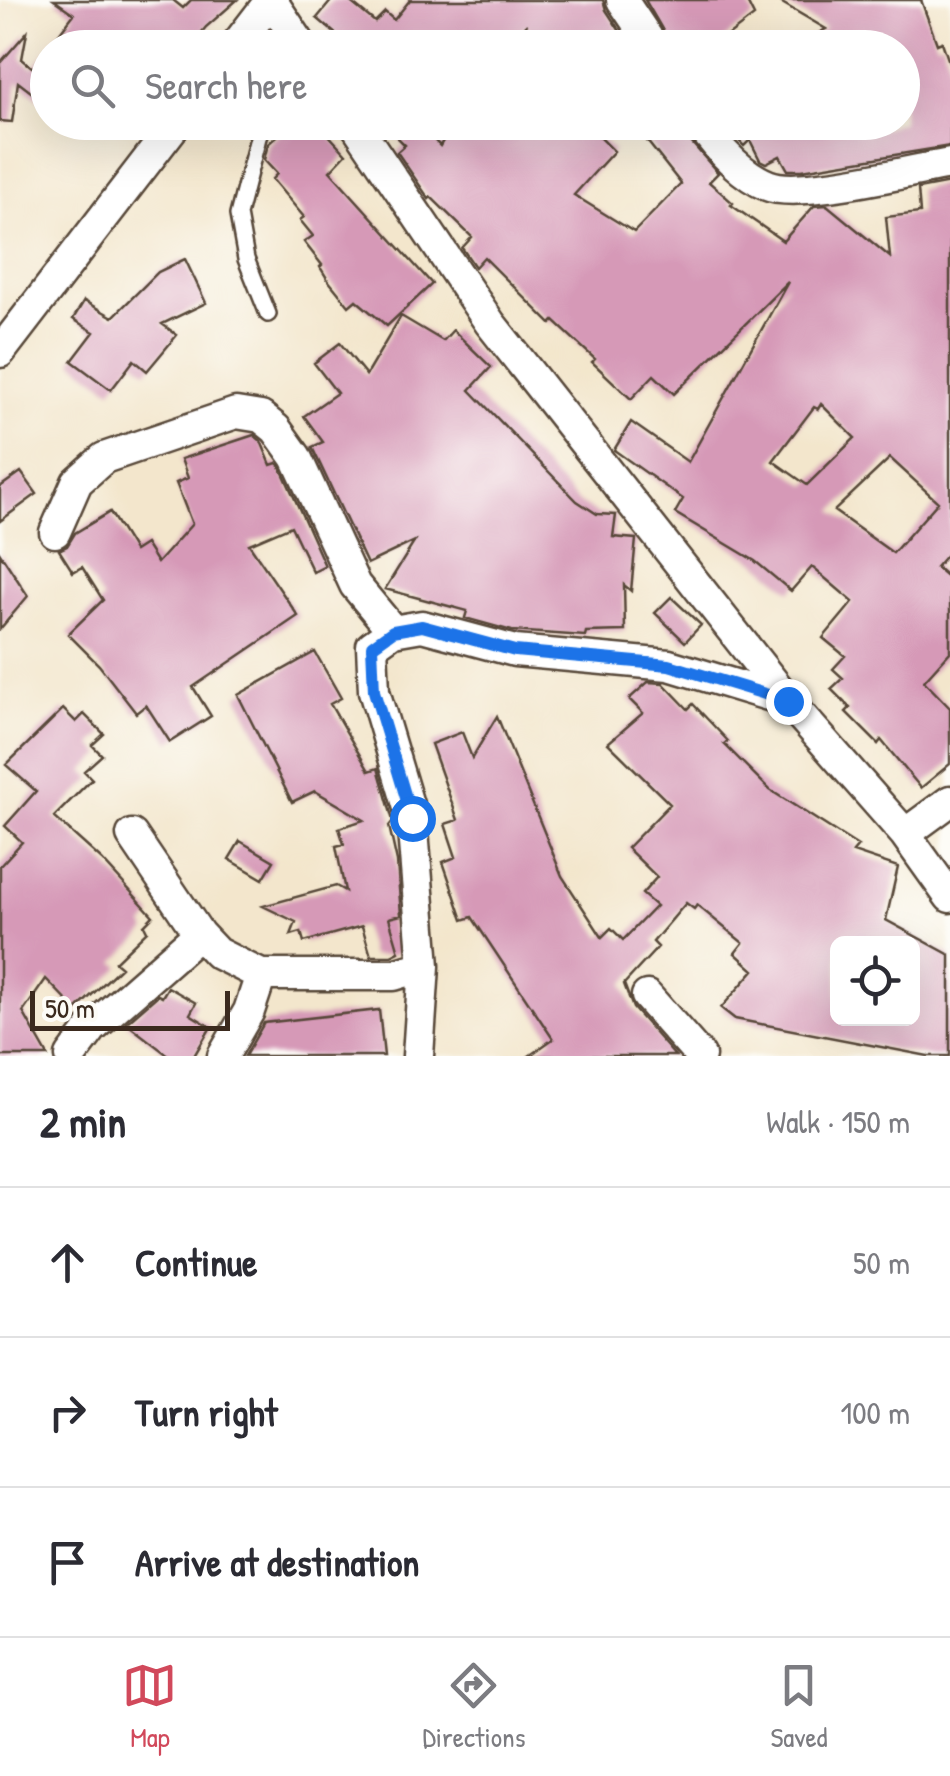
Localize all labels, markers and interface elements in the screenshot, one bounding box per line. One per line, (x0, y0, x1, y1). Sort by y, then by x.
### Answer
search box (30, 30, 920, 140)
icon: search (65, 58, 120, 113)
text: Search here (145, 59, 307, 111)
route end (766, 679, 812, 725)
route start (390, 796, 436, 842)
map controls (830, 936, 920, 1026)
button: locate (830, 936, 920, 1026)
scale bar (30, 986, 230, 1030)
text: 50 m (45, 989, 95, 1027)
text: 2 min (40, 1093, 126, 1150)
text: Walk · 150 m (766, 1100, 910, 1143)
icon: ahead (40, 1235, 95, 1290)
text: Continue (135, 1236, 257, 1288)
text: 50 m (853, 1241, 910, 1284)
icon: right (40, 1385, 95, 1440)
text: Turn right (135, 1386, 278, 1438)
text: 100 m (841, 1391, 910, 1434)
icon: arrive (40, 1535, 95, 1590)
text: Arrive at destination (135, 1536, 419, 1588)
tab: Map (122, 1658, 177, 1756)
tab: Directions (422, 1658, 525, 1756)
tab: Saved (770, 1658, 828, 1756)

